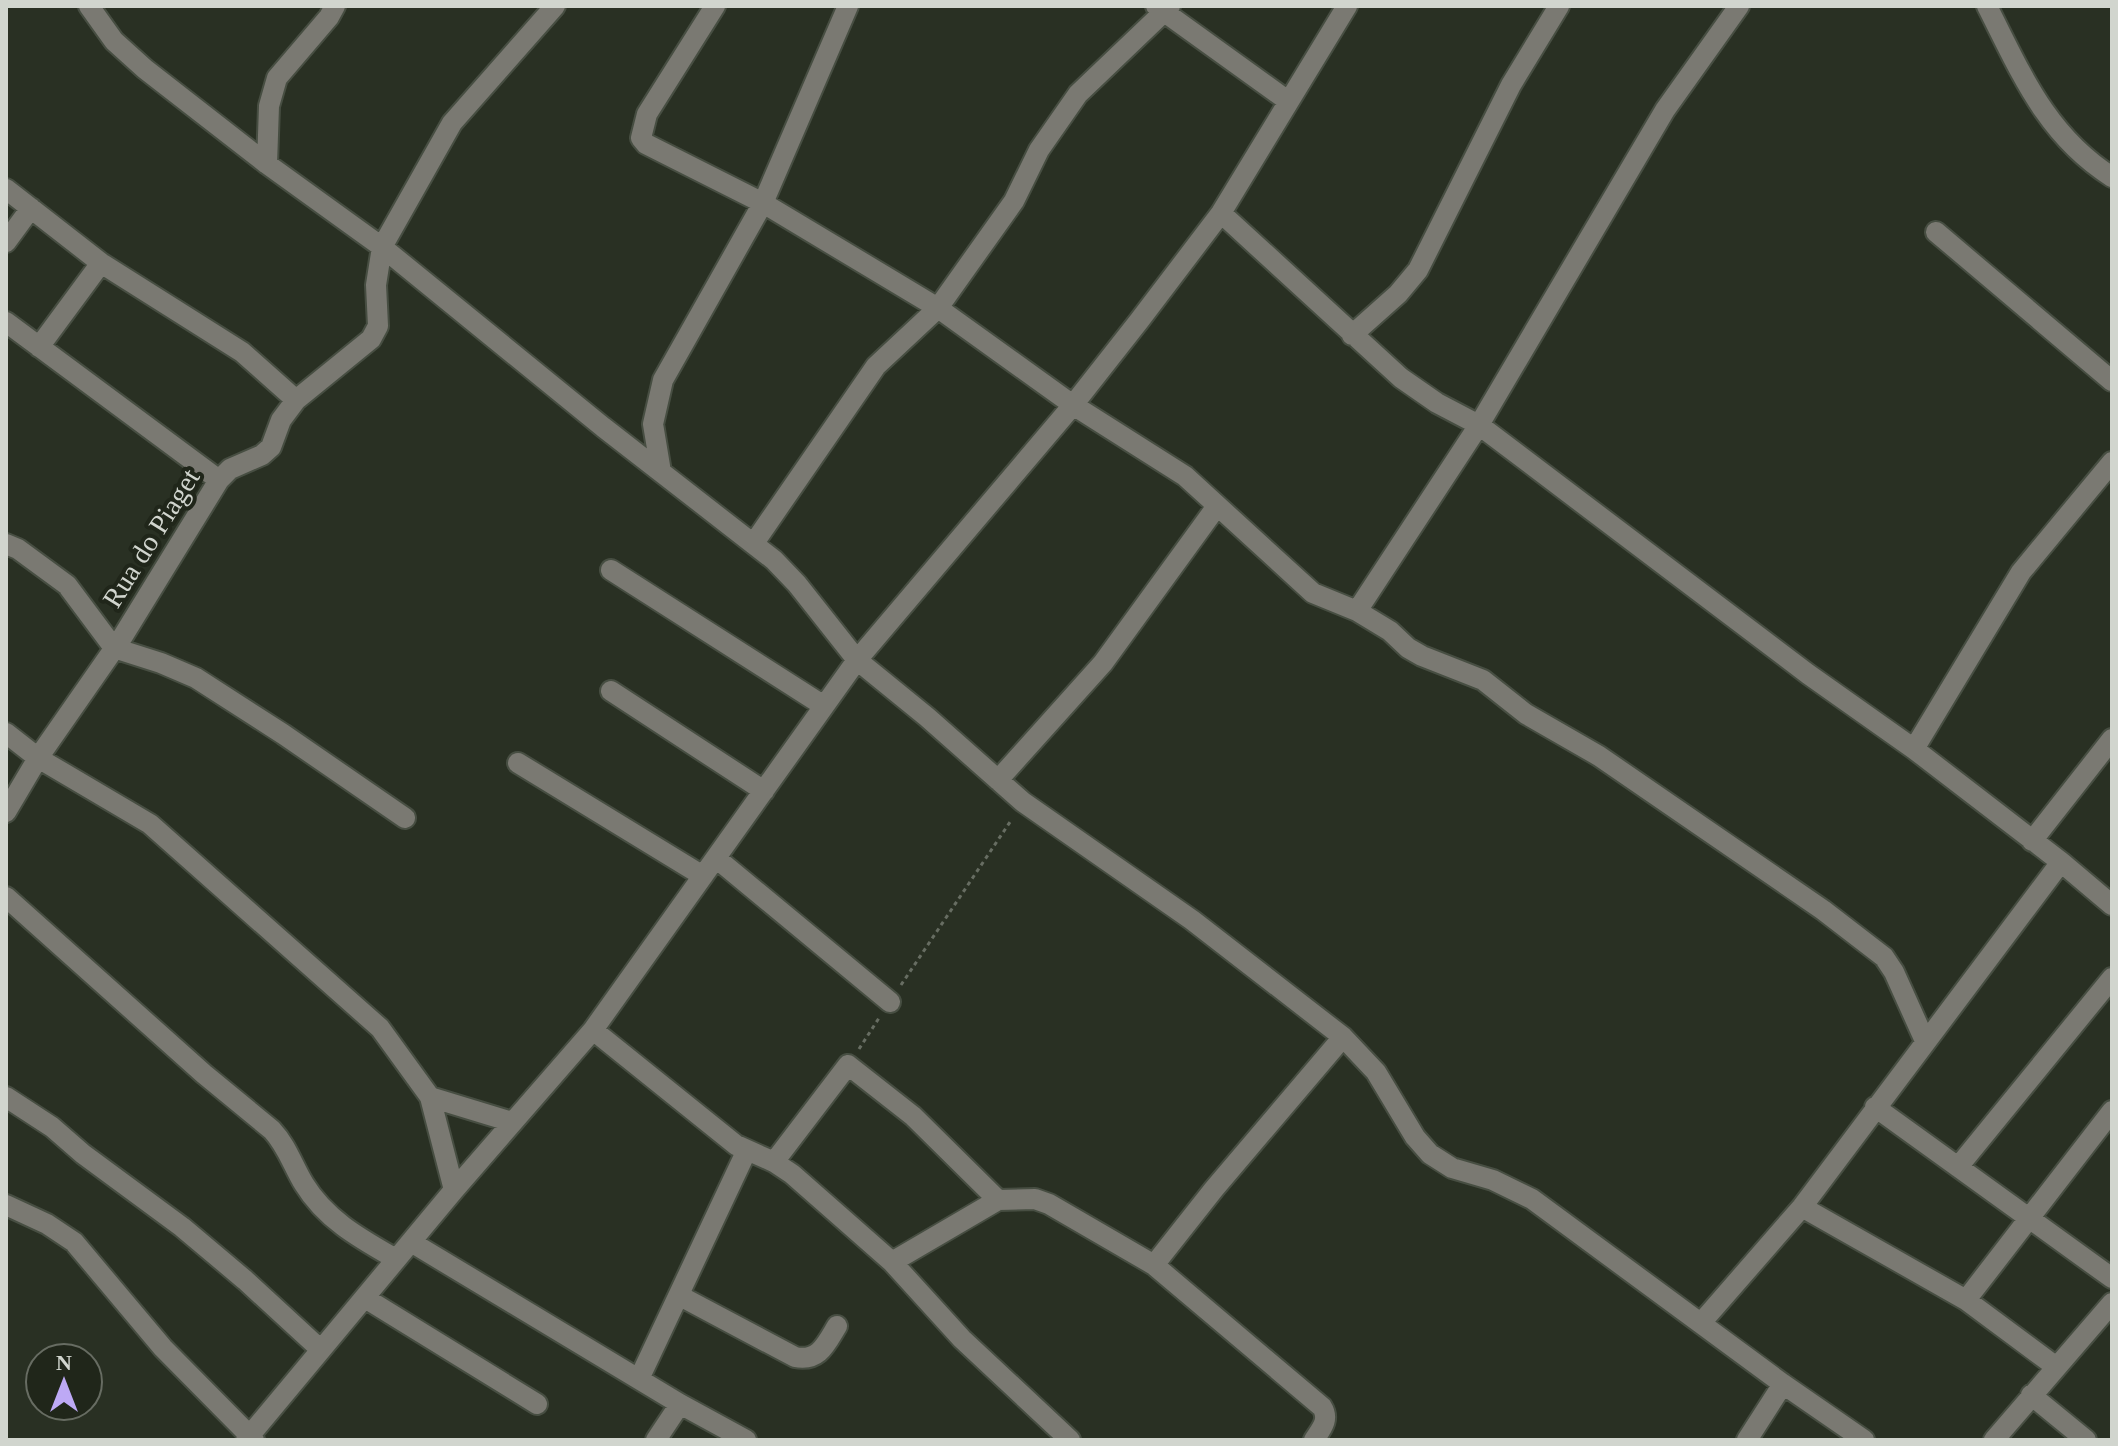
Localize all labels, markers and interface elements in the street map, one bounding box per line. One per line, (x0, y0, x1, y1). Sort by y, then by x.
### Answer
street label: Rua do Piaget (96, 463, 206, 613)
north arrow (24, 1342, 104, 1422)
text: N (56, 1350, 72, 1375)

